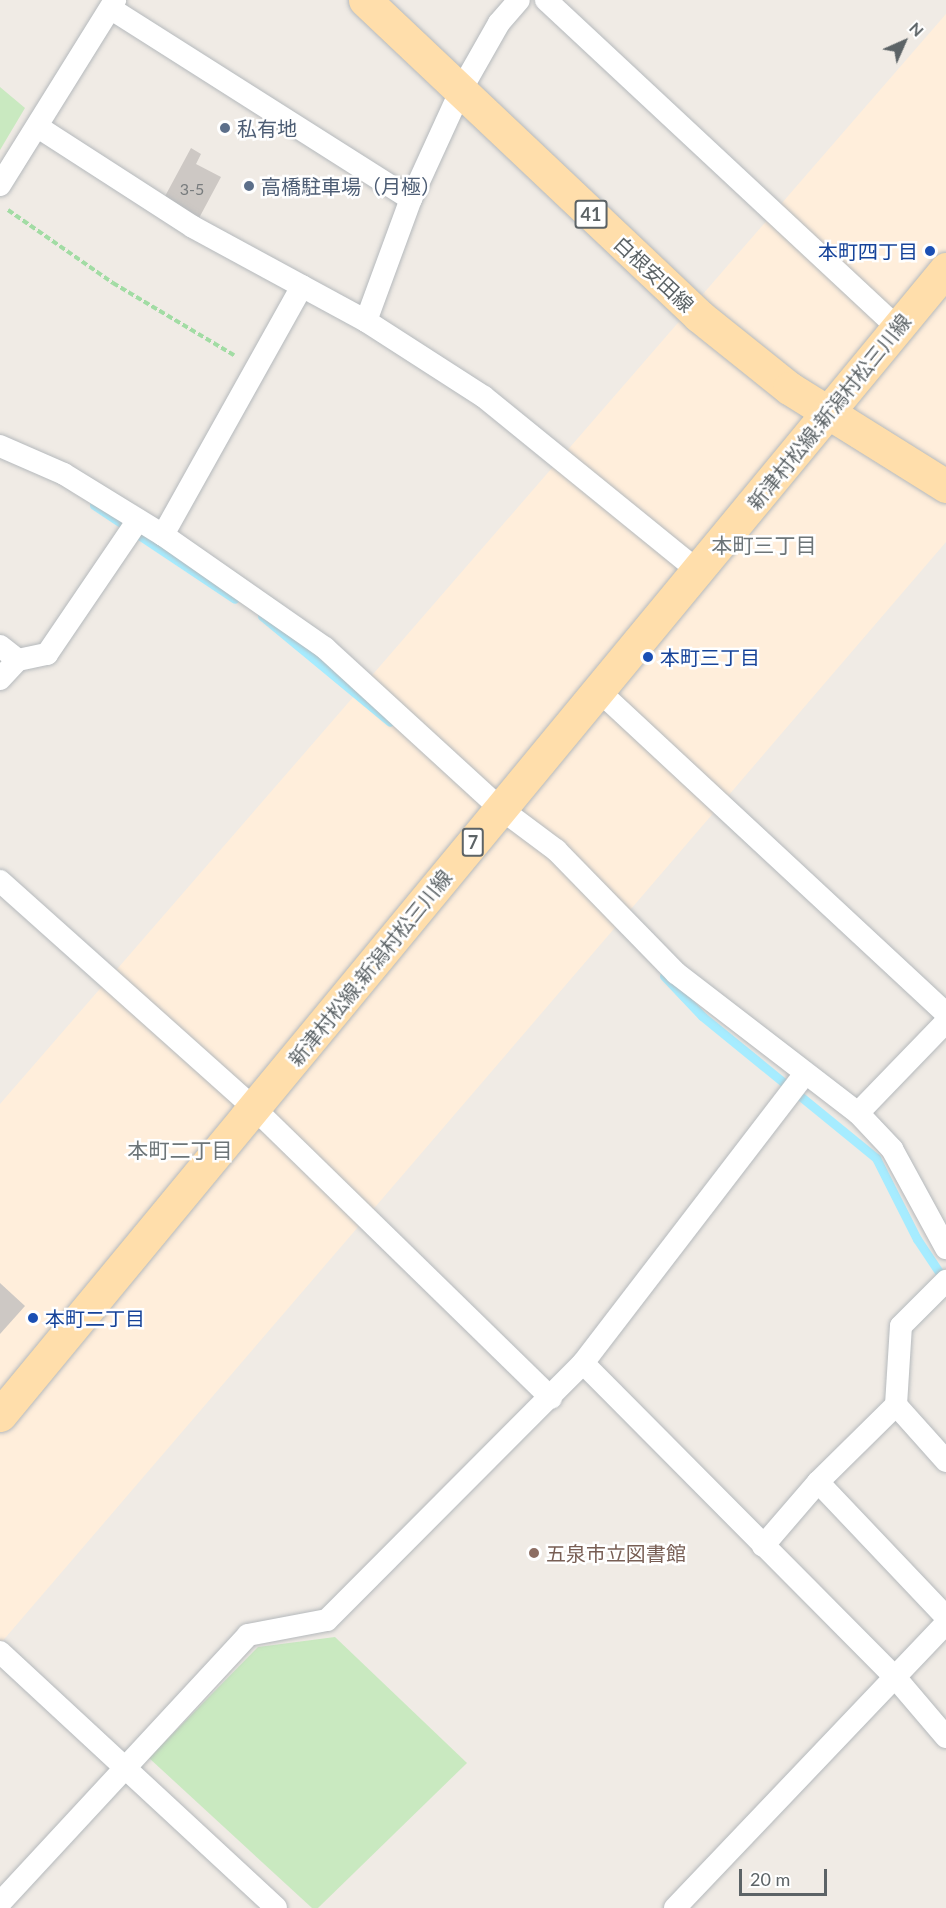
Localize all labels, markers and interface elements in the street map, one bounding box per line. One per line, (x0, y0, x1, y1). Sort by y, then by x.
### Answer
north arrow (874, 12, 934, 72)
text: N (906, 18, 928, 40)
place label: 私有地 (237, 116, 297, 140)
marker: 私有地 (218, 121, 232, 135)
place label: 高橋駐車場（月極） (261, 174, 441, 198)
house number: 3-5 (180, 179, 204, 199)
marker: 高橋駐車場（月極） (242, 179, 256, 193)
road number: 41 (574, 199, 608, 229)
street label: 白根安田線 (609, 231, 699, 317)
place label: 本町四丁目 (818, 239, 918, 263)
marker: 本町四丁目 (923, 244, 937, 258)
street label: 新津村松線;新潟村松三川線 (743, 309, 915, 515)
district label: 本町三丁目 (712, 532, 816, 558)
place label: 本町三丁目 (660, 645, 760, 669)
marker: 本町三丁目 (641, 650, 655, 664)
road number: 7 (461, 827, 485, 857)
street label: 新津村松線;新潟村松三川線 (284, 865, 456, 1071)
district label: 本町二丁目 (128, 1137, 232, 1163)
place label: 本町二丁目 (45, 1306, 145, 1330)
marker: 本町二丁目 (26, 1311, 40, 1325)
place label: 五泉市立図書館 (546, 1541, 686, 1565)
marker: 五泉市立図書館 (527, 1546, 541, 1560)
scale bar (742, 1857, 830, 1895)
text: 20 m (750, 1868, 790, 1890)

